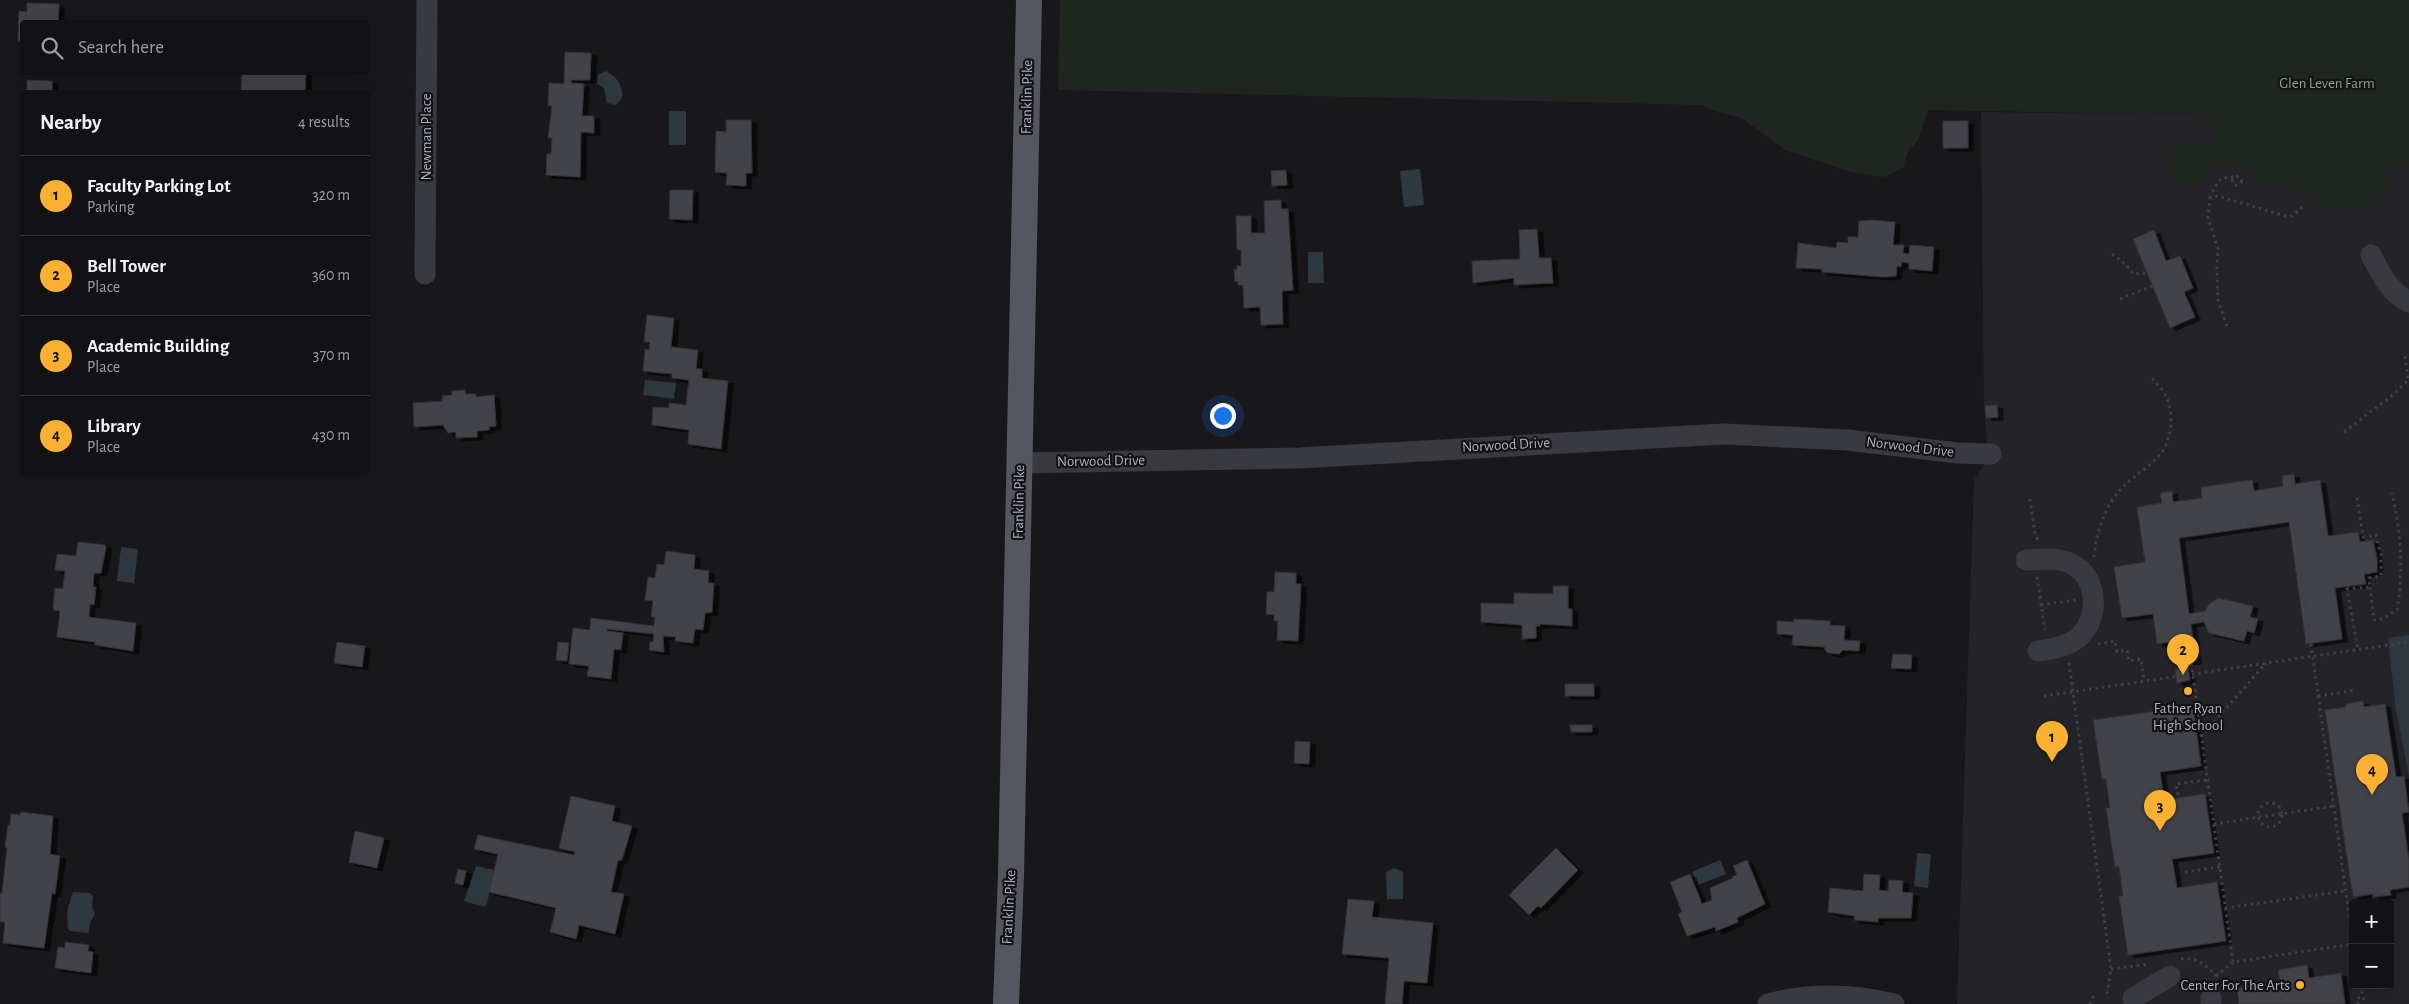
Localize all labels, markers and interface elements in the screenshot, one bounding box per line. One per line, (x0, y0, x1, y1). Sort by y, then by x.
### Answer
search box (20, 20, 370, 75)
icon: search (38, 34, 66, 62)
text: Search here (78, 38, 164, 57)
street label: Franklin Pike (1019, 60, 1035, 134)
park label: Glen Leven Farm (2279, 76, 2375, 91)
street label: Newman Place (419, 93, 434, 181)
text: Nearby (40, 112, 101, 133)
text: 4 results (298, 114, 350, 130)
text: Faculty Parking Lot (87, 177, 231, 196)
text: 1 (53, 187, 59, 203)
text: 320 m (312, 187, 350, 203)
text: Parking (87, 199, 135, 215)
text: Bell Tower (87, 257, 166, 276)
text: 2 (52, 267, 60, 283)
text: 360 m (312, 267, 350, 283)
text: Place (87, 279, 120, 295)
text: Academic Building (87, 337, 229, 356)
text: 3 (53, 347, 59, 363)
text: 370 m (313, 347, 350, 363)
text: Place (87, 359, 120, 375)
your location (1210, 403, 1236, 429)
text: Library (87, 417, 141, 436)
text: 4 (52, 427, 60, 443)
text: 430 m (312, 427, 350, 443)
street label: Norwood Drive (1865, 434, 1955, 460)
street label: Norwood Drive (1462, 435, 1551, 455)
text: Place (87, 439, 120, 455)
street label: Norwood Drive (1057, 453, 1145, 469)
street label: Franklin Pike (1011, 465, 1027, 539)
pin: 2 (2167, 634, 2199, 675)
marker: Father Ryan High School (2182, 685, 2194, 697)
place label: Father Ryan High School (2153, 701, 2223, 733)
pin: 1 (2036, 721, 2068, 762)
pin: 4 (2356, 754, 2388, 795)
pin: 3 (2144, 790, 2176, 831)
street label: Franklin Pike (1000, 869, 1018, 945)
map controls (2349, 899, 2394, 989)
button: + (2349, 899, 2394, 944)
button: − (2349, 944, 2394, 989)
place label: Center For The Arts (2180, 978, 2290, 993)
marker: Center For The Arts (2294, 979, 2306, 991)

